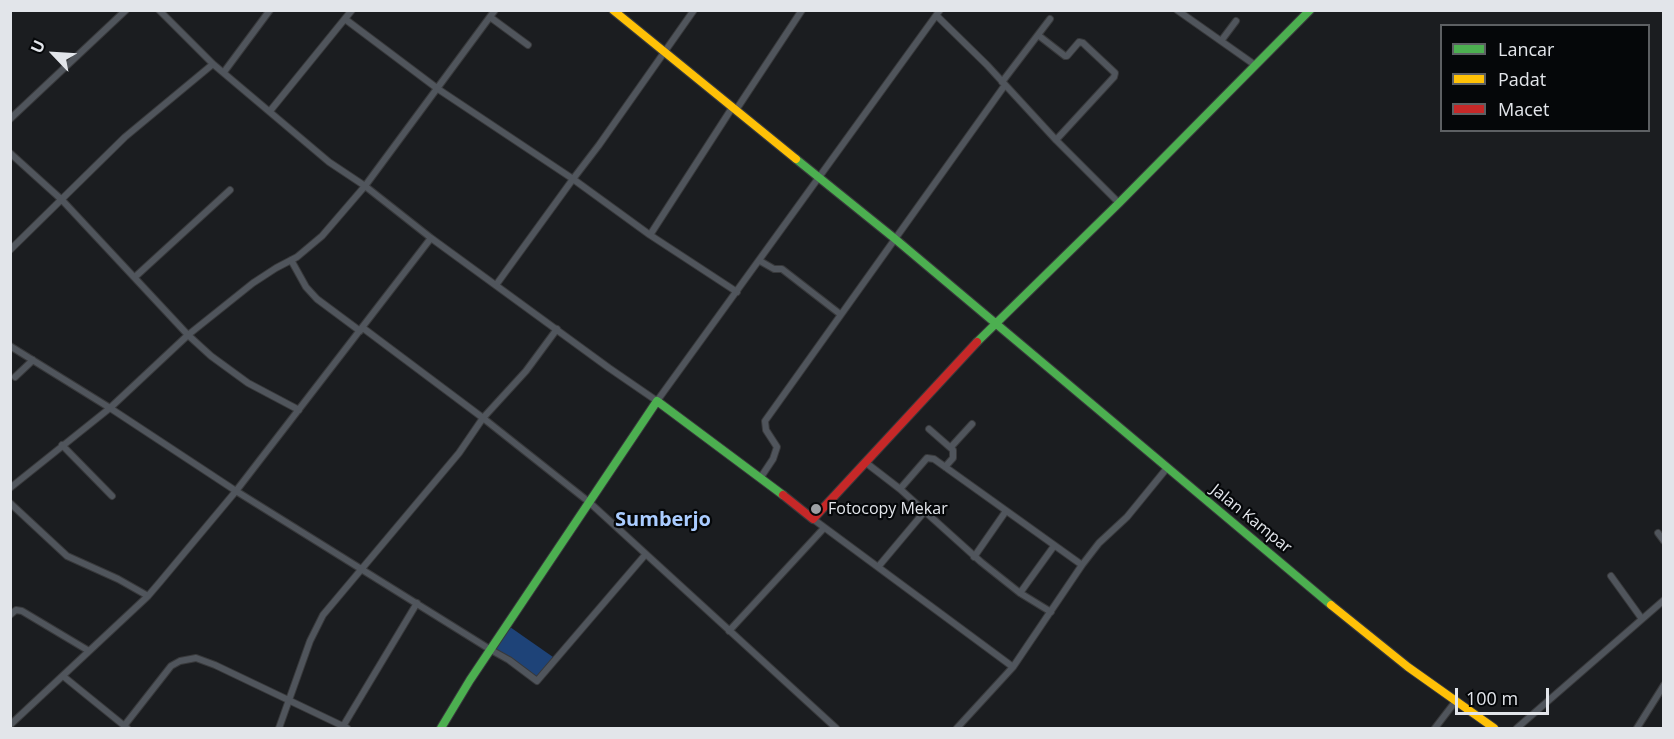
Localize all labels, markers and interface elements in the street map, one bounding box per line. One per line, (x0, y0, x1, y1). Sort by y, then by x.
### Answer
north arrow (24, 24, 84, 84)
legend (1440, 24, 1650, 132)
text: U (25, 36, 50, 57)
text: Lancar (1498, 37, 1554, 61)
text: Padat (1498, 67, 1546, 91)
text: Macet (1498, 97, 1549, 121)
street label: Jalan Kampar (1207, 480, 1295, 558)
place label: Fotocopy Mekar (828, 499, 948, 519)
marker: Fotocopy Mekar (809, 502, 823, 516)
district label: Sumberjo (615, 508, 711, 532)
scale bar (1458, 676, 1552, 714)
text: 100 m (1466, 686, 1518, 710)

